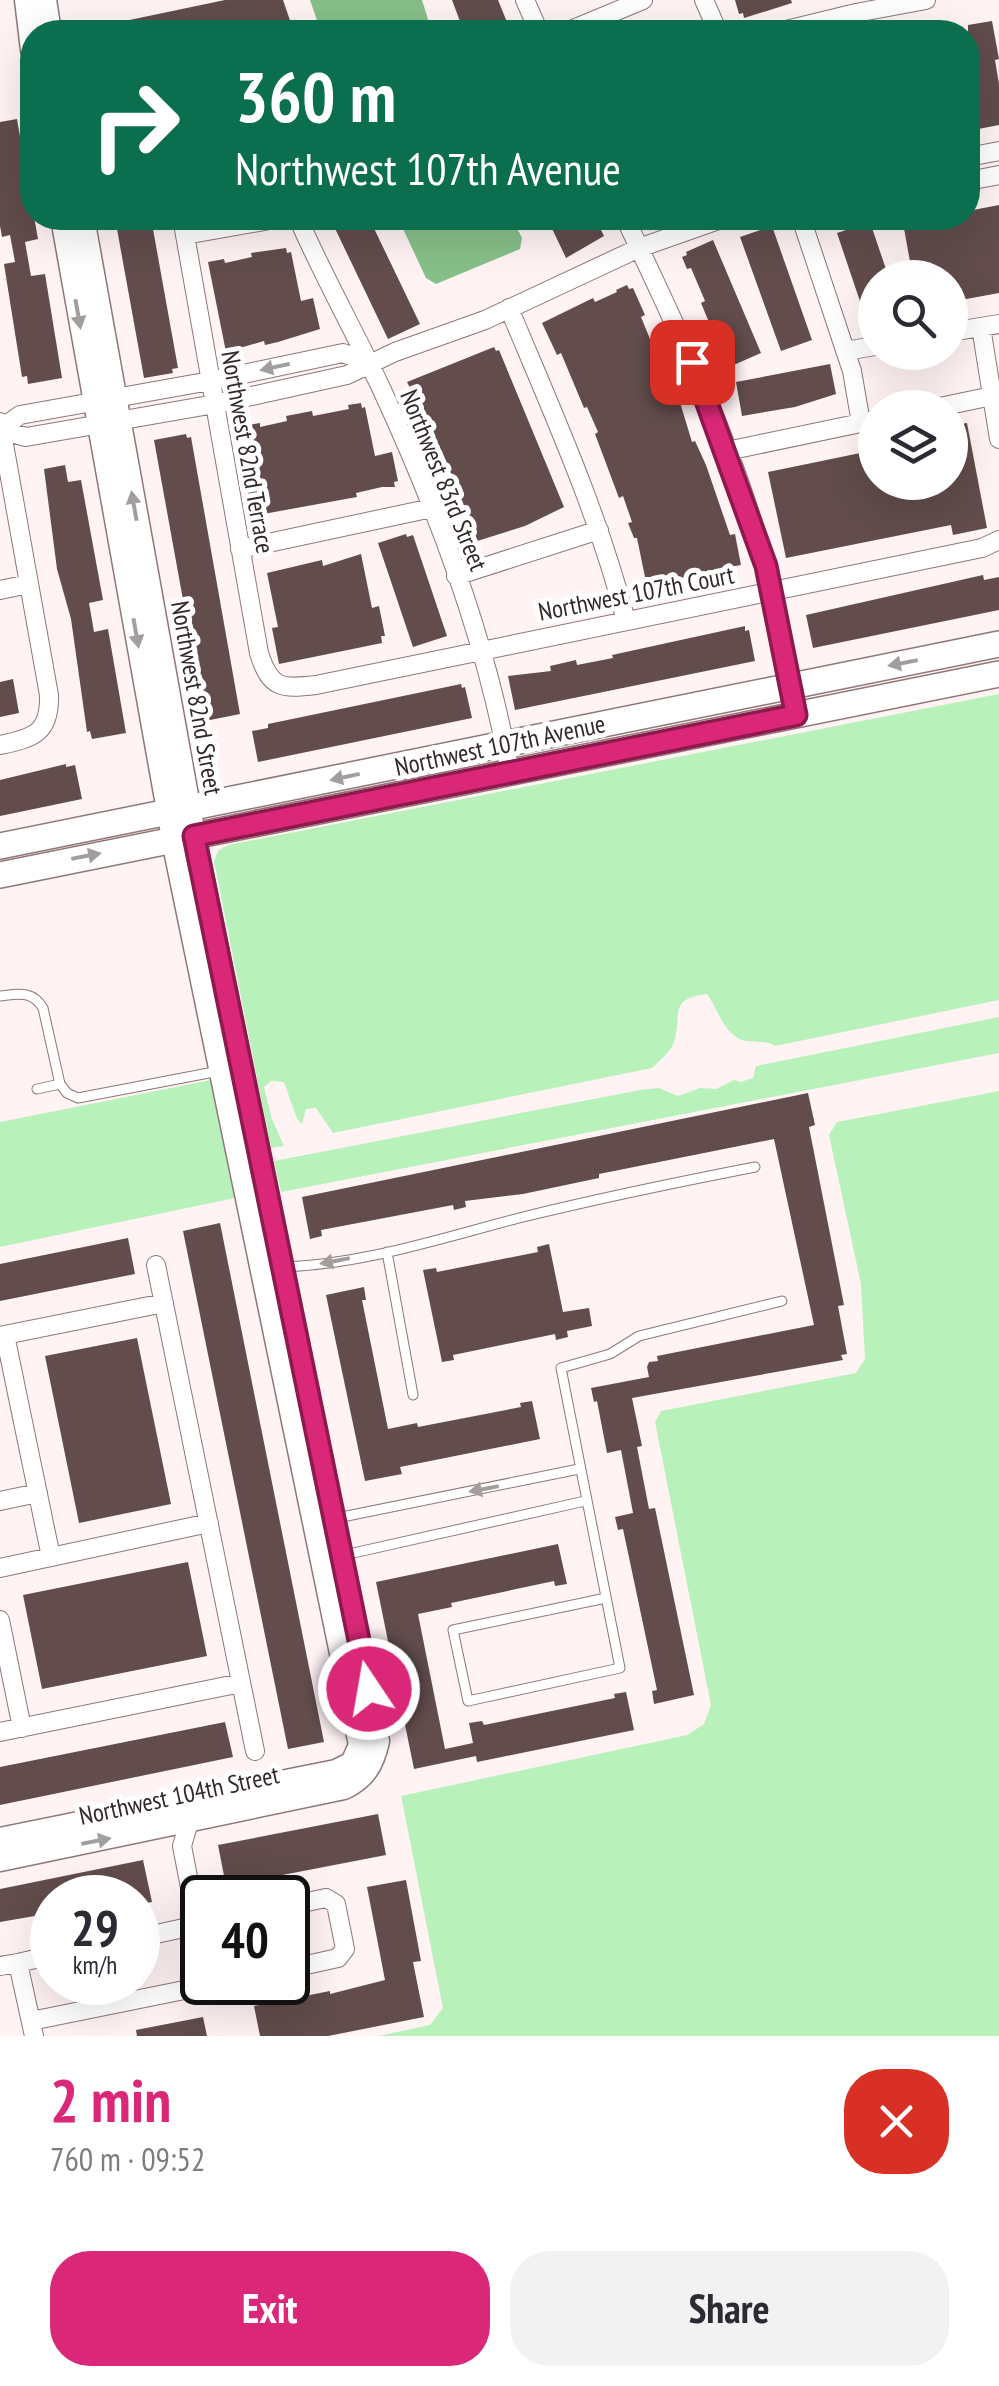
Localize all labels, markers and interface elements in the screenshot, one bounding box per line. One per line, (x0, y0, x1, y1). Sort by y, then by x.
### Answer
text: 360 m (235, 51, 396, 141)
icon: right (70, 60, 200, 190)
text: Northwest 107th Avenue (235, 139, 621, 197)
map controls (858, 260, 968, 500)
button: search (858, 260, 968, 370)
one-way arrow (71, 298, 86, 330)
pin (650, 320, 735, 405)
icon: arrive (665, 335, 720, 390)
street label: Northwest 82nd Terrace (214, 348, 282, 556)
one-way arrow (259, 360, 290, 376)
street label: Northwest 83rd Street (393, 385, 495, 575)
button: layers (858, 390, 968, 500)
one-way arrow (126, 490, 141, 521)
street label: Northwest 107th Court (536, 558, 737, 628)
street label: Northwest 82nd Street (164, 599, 230, 798)
one-way arrow (128, 618, 144, 649)
one-way arrow (888, 656, 919, 672)
street label: Northwest 107th Avenue (392, 707, 608, 783)
one-way arrow (329, 769, 360, 785)
one-way arrow (71, 848, 102, 864)
one-way arrow (319, 1254, 350, 1269)
one-way arrow (468, 1481, 499, 1497)
position arrow (317, 1637, 421, 1741)
street label: Northwest 104th Street (76, 1758, 282, 1832)
one-way arrow (80, 1832, 111, 1848)
speed limit sign: 40 (180, 1875, 310, 2005)
text: 29 (71, 1895, 119, 1960)
text: km/h (73, 1949, 117, 1981)
text: 2 min (50, 2061, 171, 2139)
button: close (844, 2069, 949, 2174)
text: 760 m · 09:52 (50, 2138, 205, 2180)
button: Exit (50, 2251, 490, 2366)
button: Share (510, 2251, 949, 2366)

